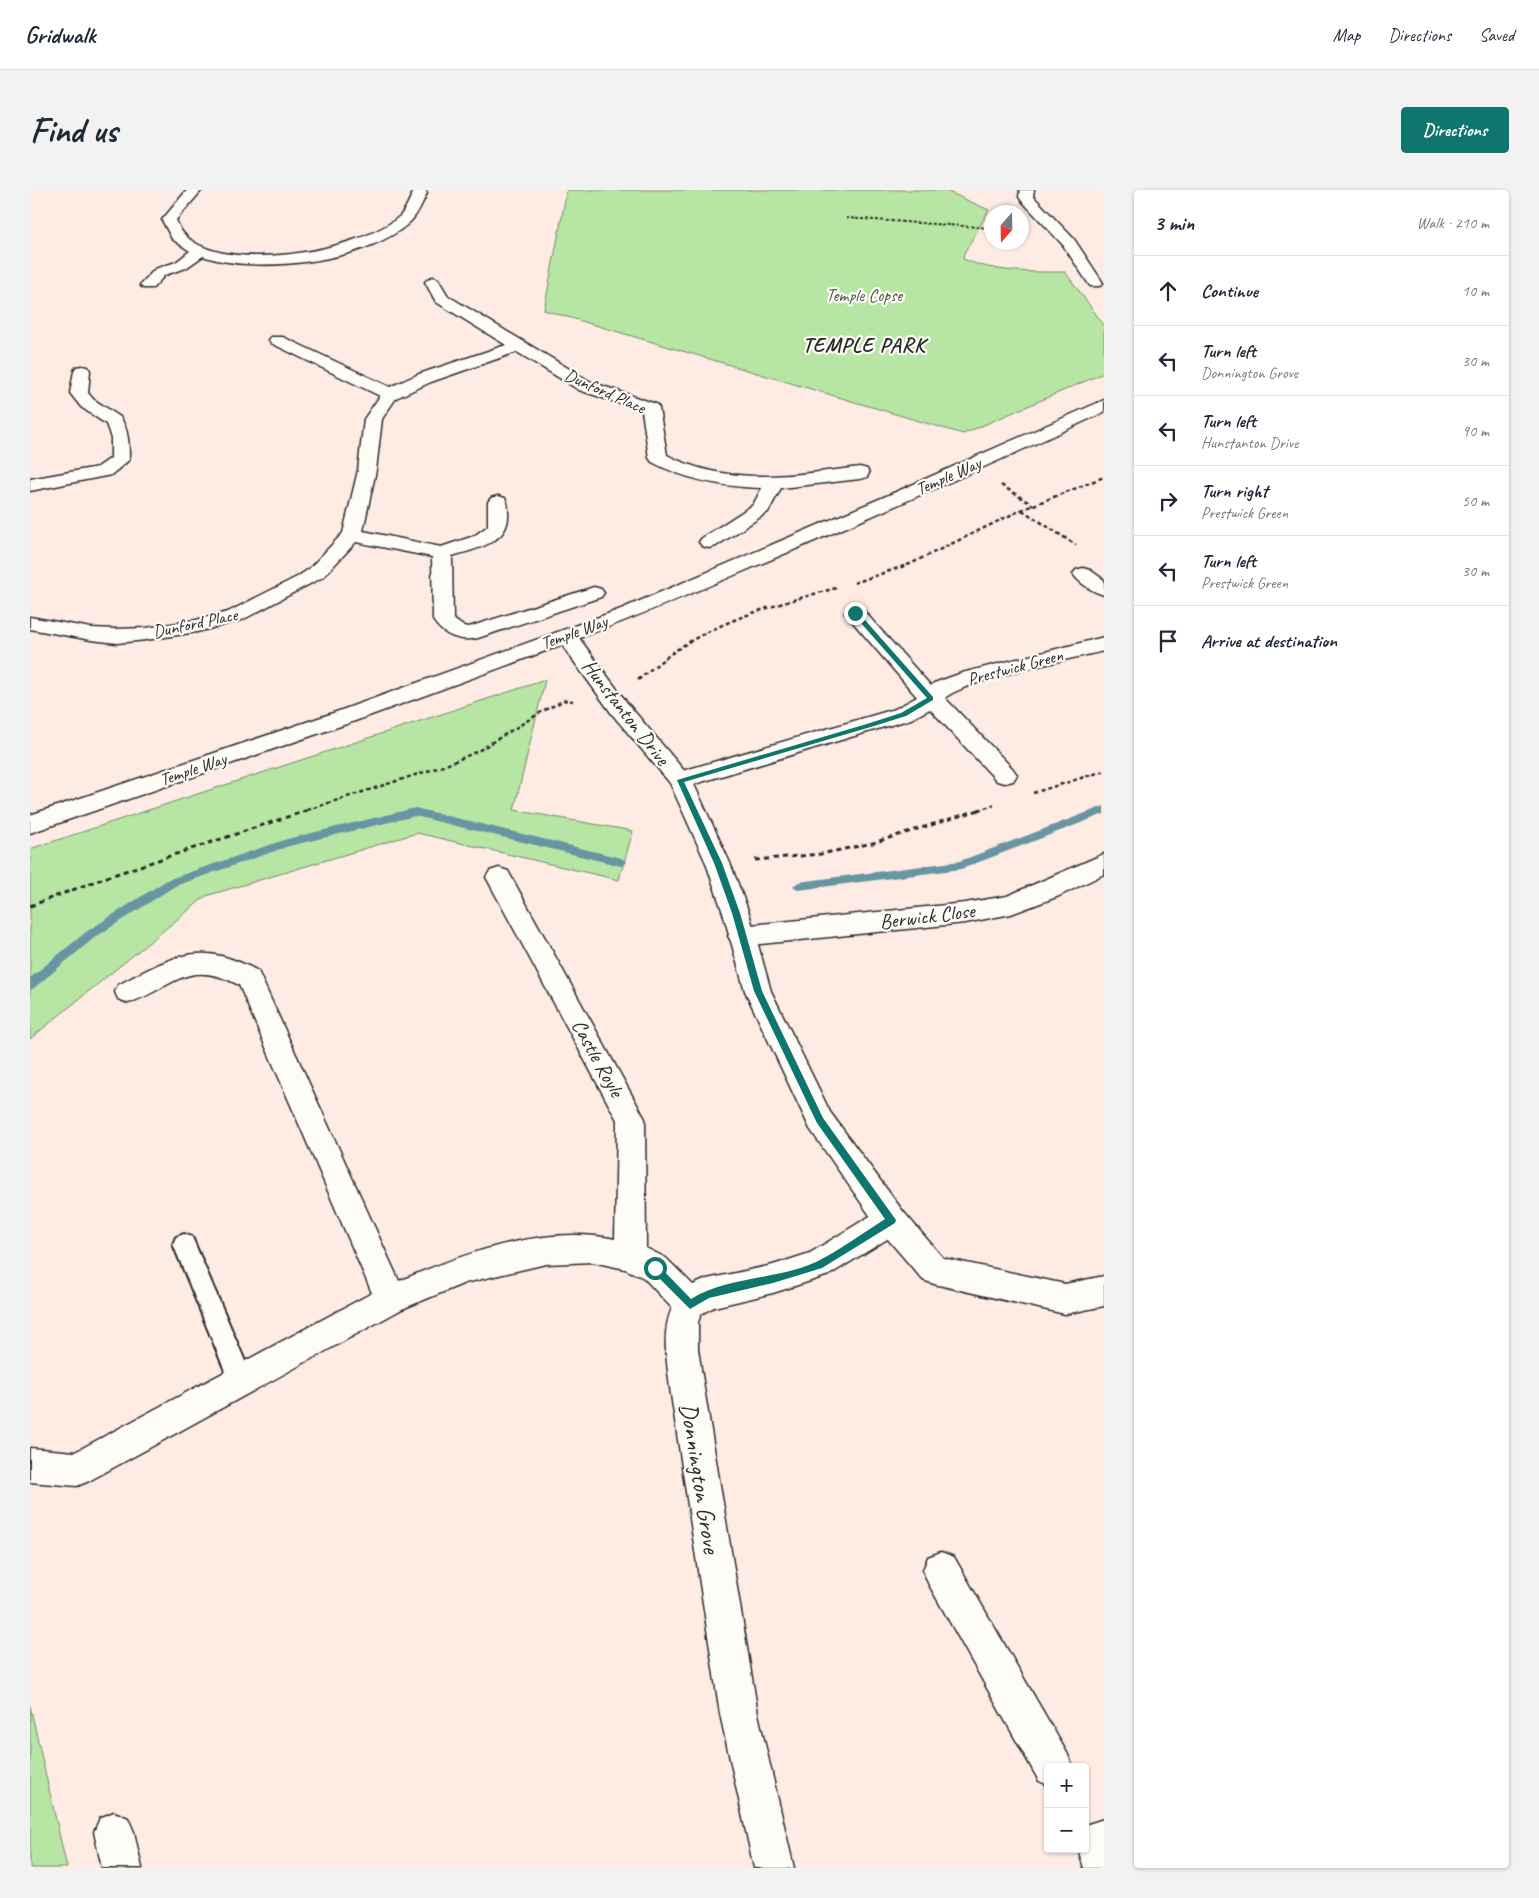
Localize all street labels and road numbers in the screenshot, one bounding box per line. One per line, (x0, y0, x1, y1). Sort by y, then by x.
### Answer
street label: Dunford Place (561, 363, 650, 419)
street label: Temple Way (912, 451, 986, 500)
street label: Dunford Place (151, 603, 240, 643)
street label: Temple Way (538, 609, 612, 654)
street label: Prestwick Green (965, 643, 1066, 690)
street label: Hunstanton Drive (576, 654, 676, 771)
street label: Temple Way (157, 747, 231, 791)
street label: Berwick Close (878, 897, 978, 935)
street label: Castle Royle (566, 1015, 631, 1103)
street label: Donnington Grove (672, 1401, 728, 1557)

